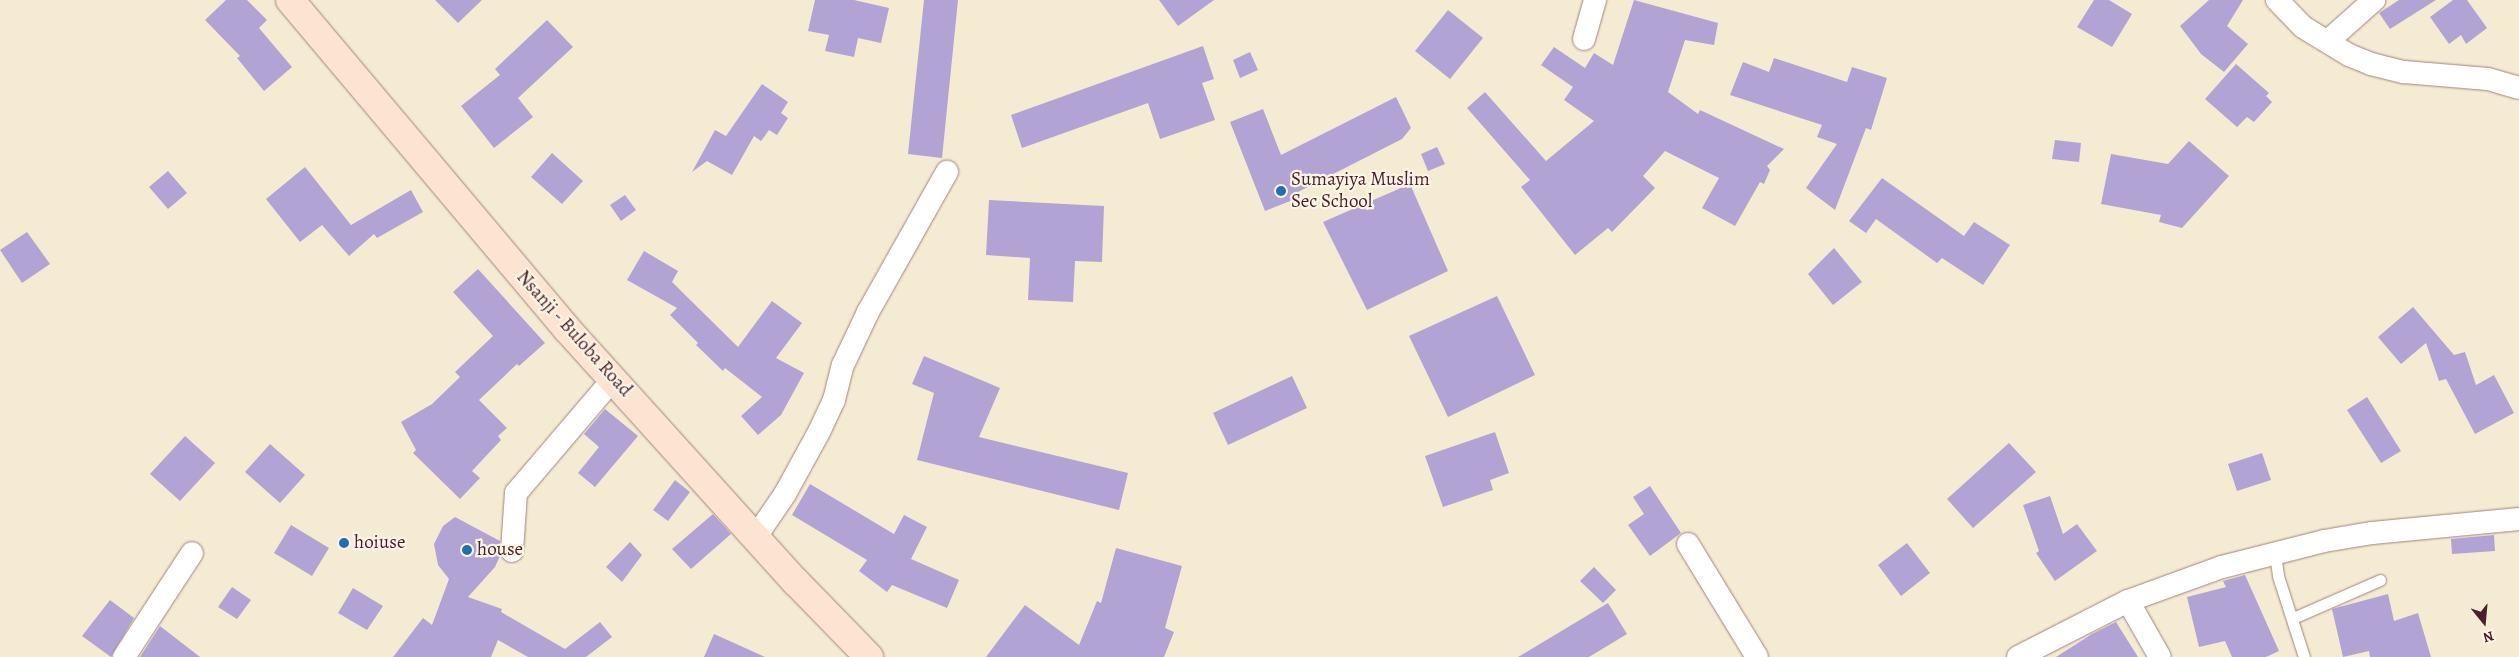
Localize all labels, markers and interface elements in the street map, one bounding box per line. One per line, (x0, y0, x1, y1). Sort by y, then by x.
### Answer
place label: Sumayiya Muslim Sec School (1291, 169, 1430, 213)
marker: Sumayiya Muslim Sec School (1275, 185, 1287, 197)
street label: Nsanji - Buloba Road (511, 266, 637, 402)
place label: hoiuse (354, 532, 405, 554)
marker: hoiuse (338, 537, 350, 549)
place label: house (477, 539, 523, 561)
marker: house (461, 544, 473, 556)
north arrow (2459, 597, 2509, 647)
text: N (2481, 626, 2496, 647)

